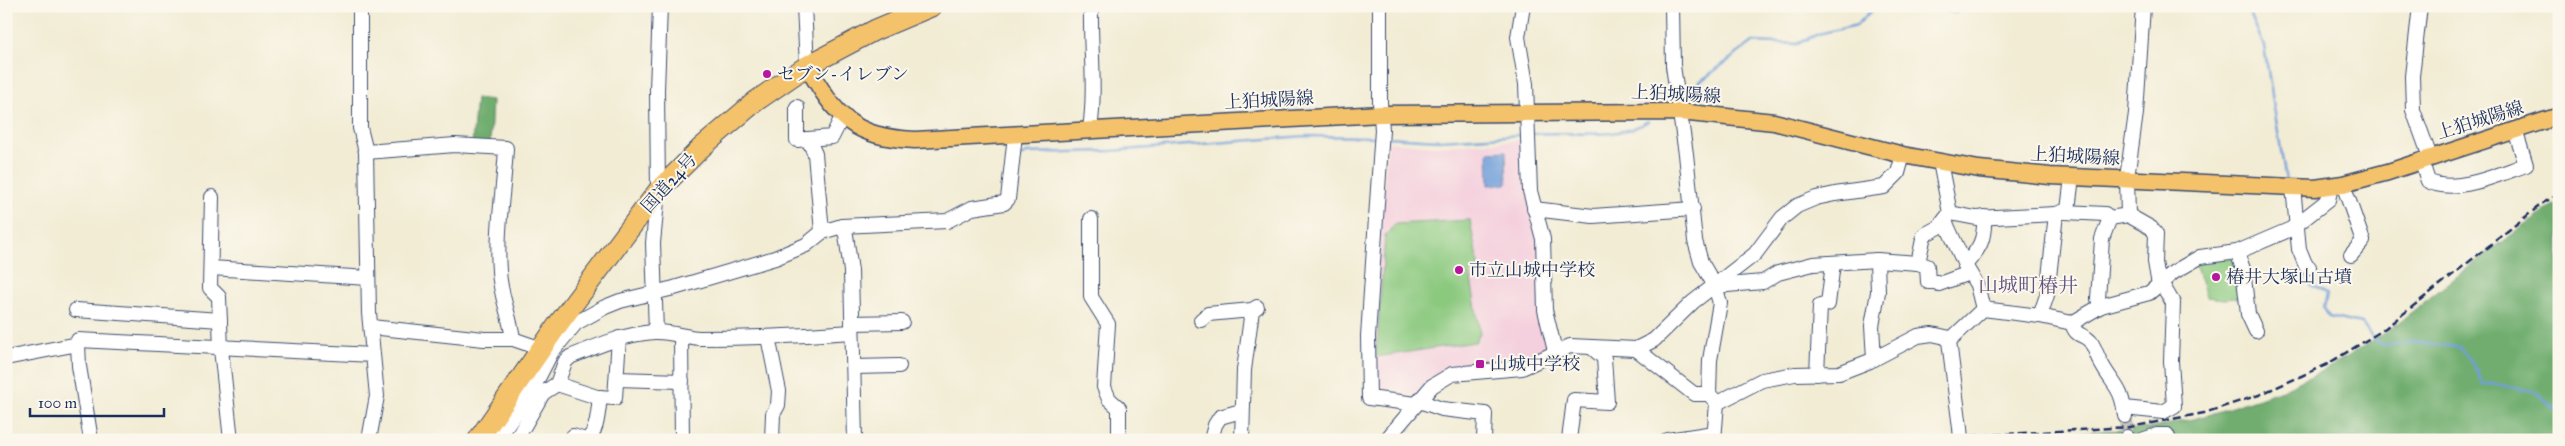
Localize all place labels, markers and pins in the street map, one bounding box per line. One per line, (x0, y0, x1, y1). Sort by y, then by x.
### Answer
place label: セブン-イレブン (777, 63, 909, 85)
marker: セブン-イレブン (761, 68, 773, 80)
place label: 市立山城中学校 (1469, 259, 1595, 281)
marker: 市立山城中学校 (1453, 264, 1465, 276)
place label: 椿井大塚山古墳 (2226, 266, 2352, 288)
marker: 椿井大塚山古墳 (2210, 271, 2222, 283)
place label: 山城中学校 (1490, 353, 1580, 375)
marker: 山城中学校 (1474, 358, 1486, 370)

